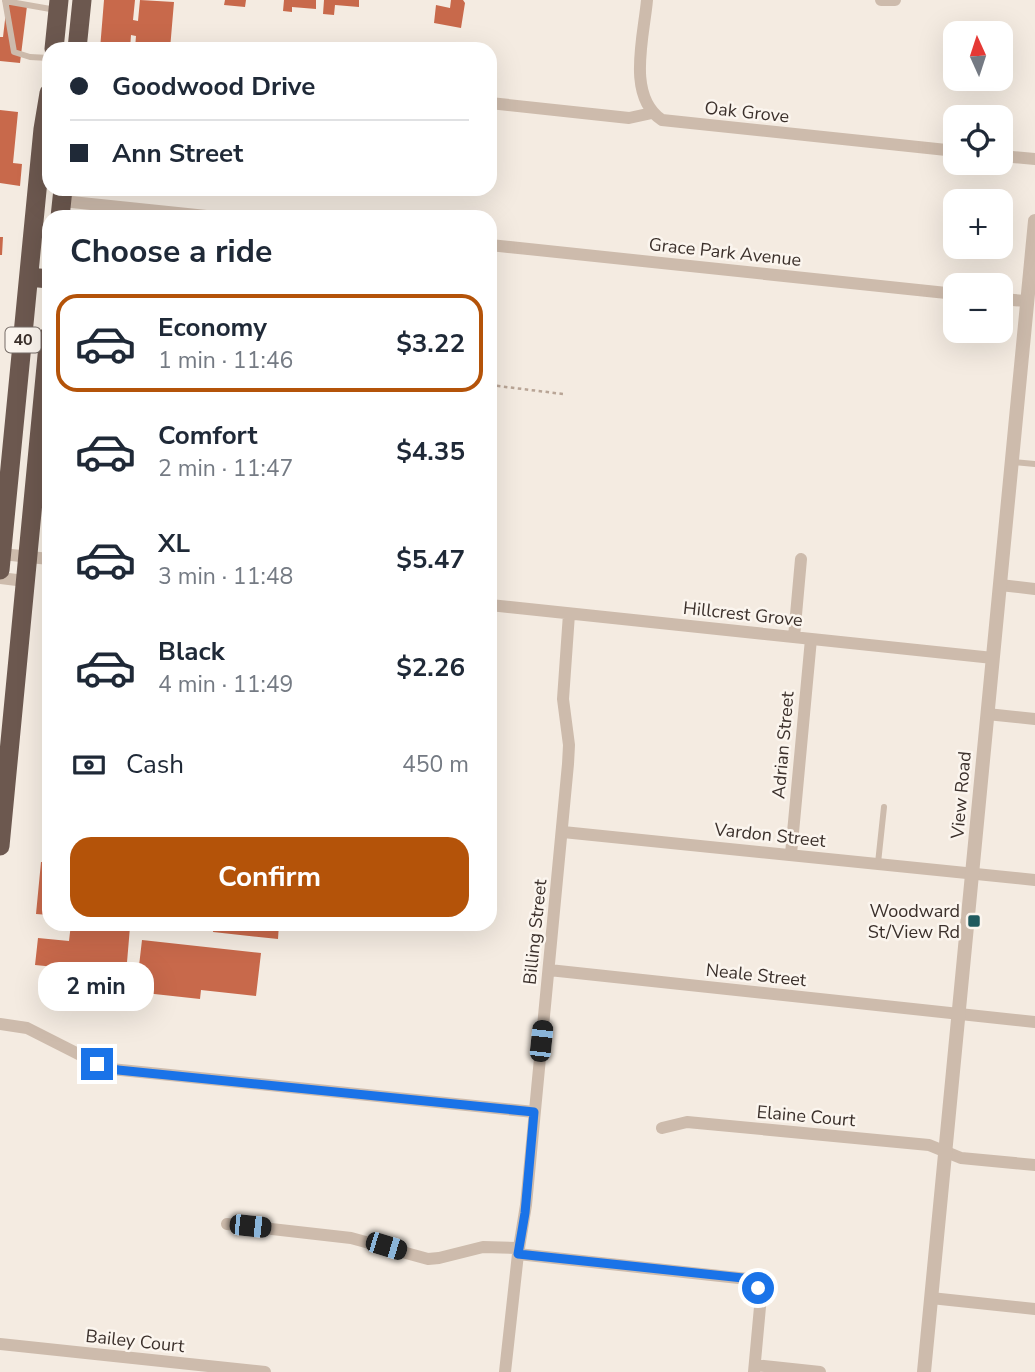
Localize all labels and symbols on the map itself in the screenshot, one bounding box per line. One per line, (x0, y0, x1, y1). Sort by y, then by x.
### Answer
north arrow (943, 21, 1013, 91)
street label: Oak Grove (703, 96, 791, 128)
street label: Grace Park Avenue (648, 232, 802, 272)
road number: 40 (5, 328, 40, 352)
street label: Hillcrest Grove (682, 596, 804, 632)
street label: Adrian Street (766, 690, 800, 800)
street label: View Road (945, 750, 977, 841)
street label: Vardon Street (712, 817, 827, 853)
street label: Billing Street (518, 877, 553, 986)
place label: Woodward St/View Rd (868, 899, 960, 944)
marker: Woodward St/View Rd (966, 913, 982, 929)
street label: Neale Street (705, 958, 808, 992)
callout: 2 min (39, 962, 155, 1012)
car (529, 1019, 554, 1063)
route end (81, 1048, 113, 1080)
street label: Elaine Court (756, 1100, 857, 1132)
car (229, 1213, 272, 1239)
car (363, 1230, 410, 1262)
route start (742, 1272, 774, 1304)
street label: Bailey Court (84, 1324, 186, 1358)

